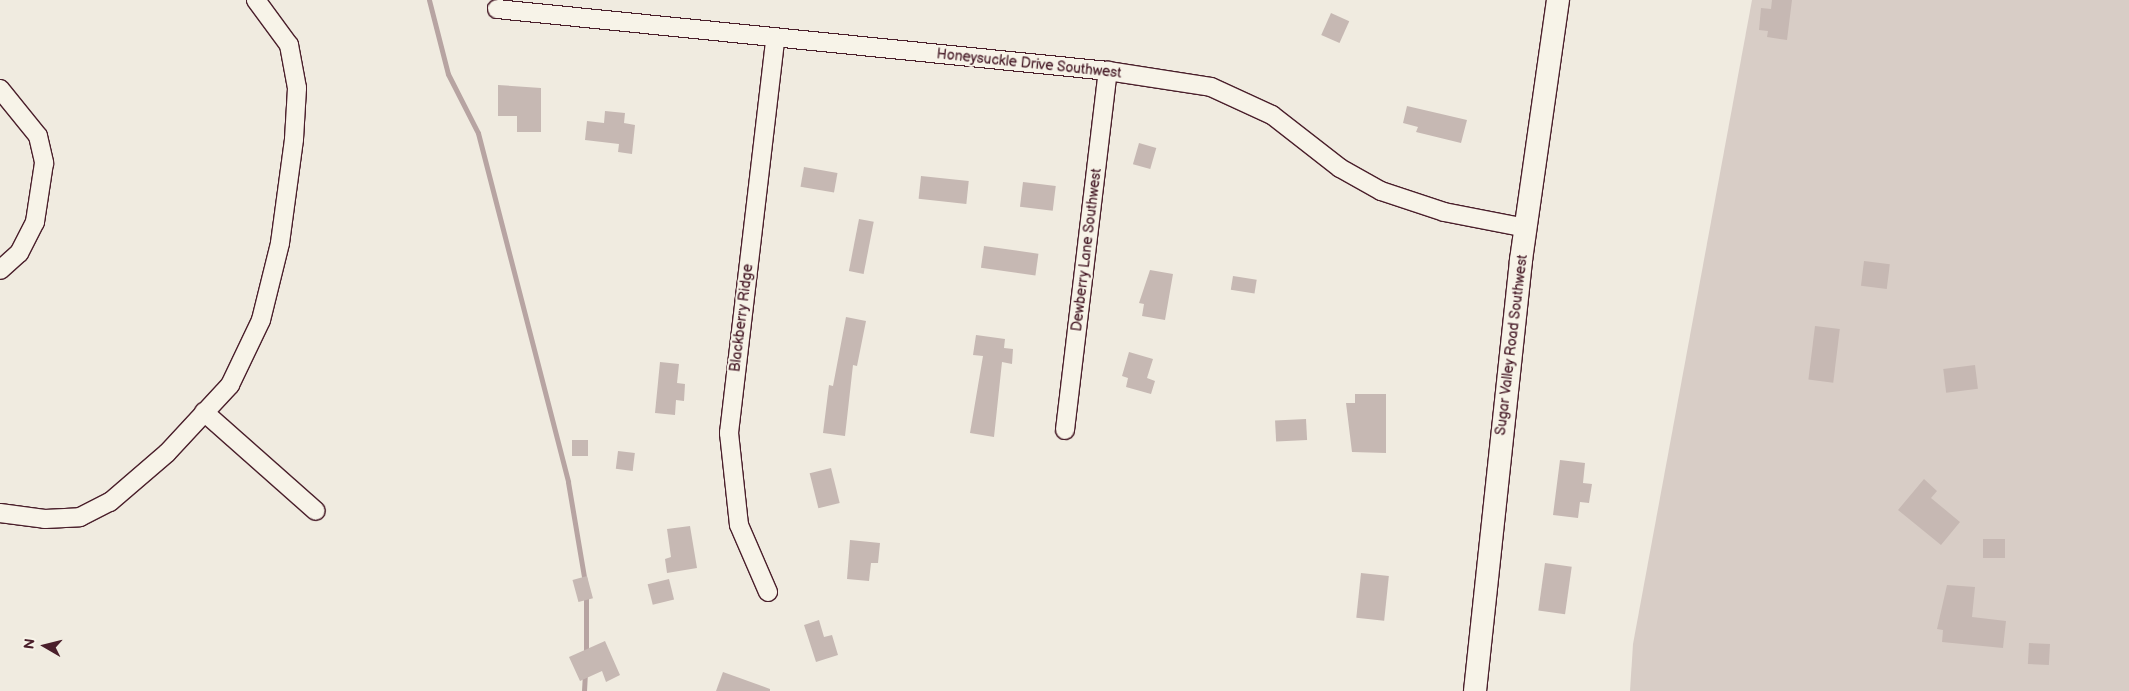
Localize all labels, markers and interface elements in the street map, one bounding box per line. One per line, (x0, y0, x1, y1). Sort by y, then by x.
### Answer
street label: Honeysuckle Drive Southwest (936, 46, 1122, 82)
street label: Dewberry Lane Southwest (1069, 167, 1105, 333)
street label: Sugar Valley Road Southwest (1492, 253, 1532, 437)
street label: Blackberry Ridge (727, 263, 757, 373)
north arrow (20, 621, 70, 671)
text: N (21, 637, 39, 650)

